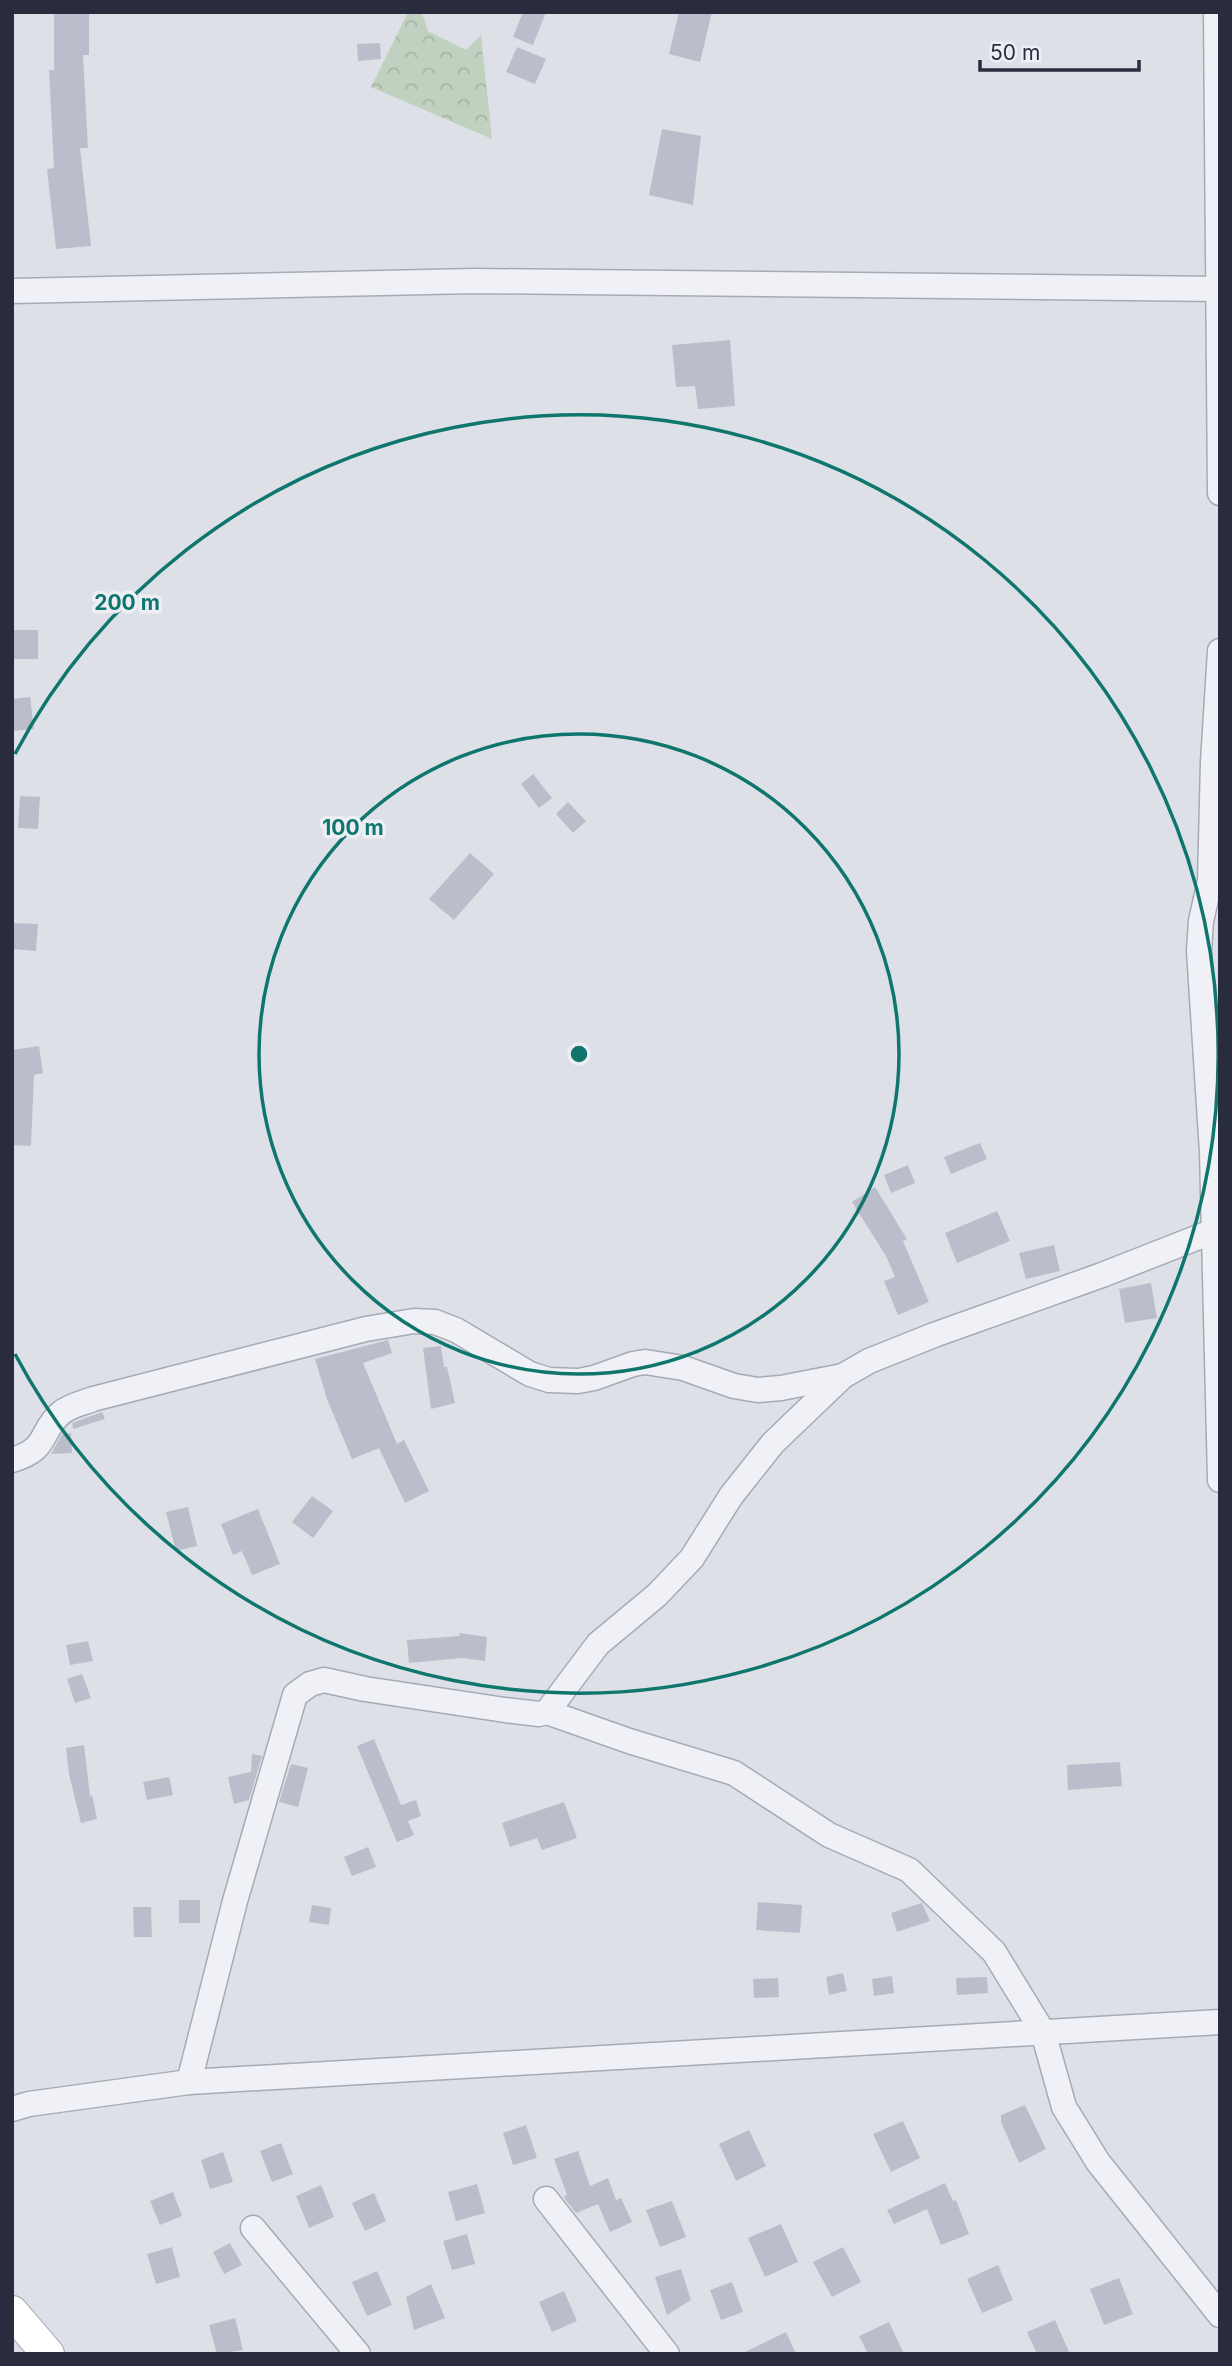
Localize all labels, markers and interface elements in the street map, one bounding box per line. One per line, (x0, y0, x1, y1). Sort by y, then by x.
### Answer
scale bar (980, 28, 1139, 72)
text: 50 m (990, 40, 1040, 65)
text: 200 m (94, 590, 160, 615)
text: 100 m (322, 815, 384, 840)
centre of rings (567, 1042, 591, 1066)

